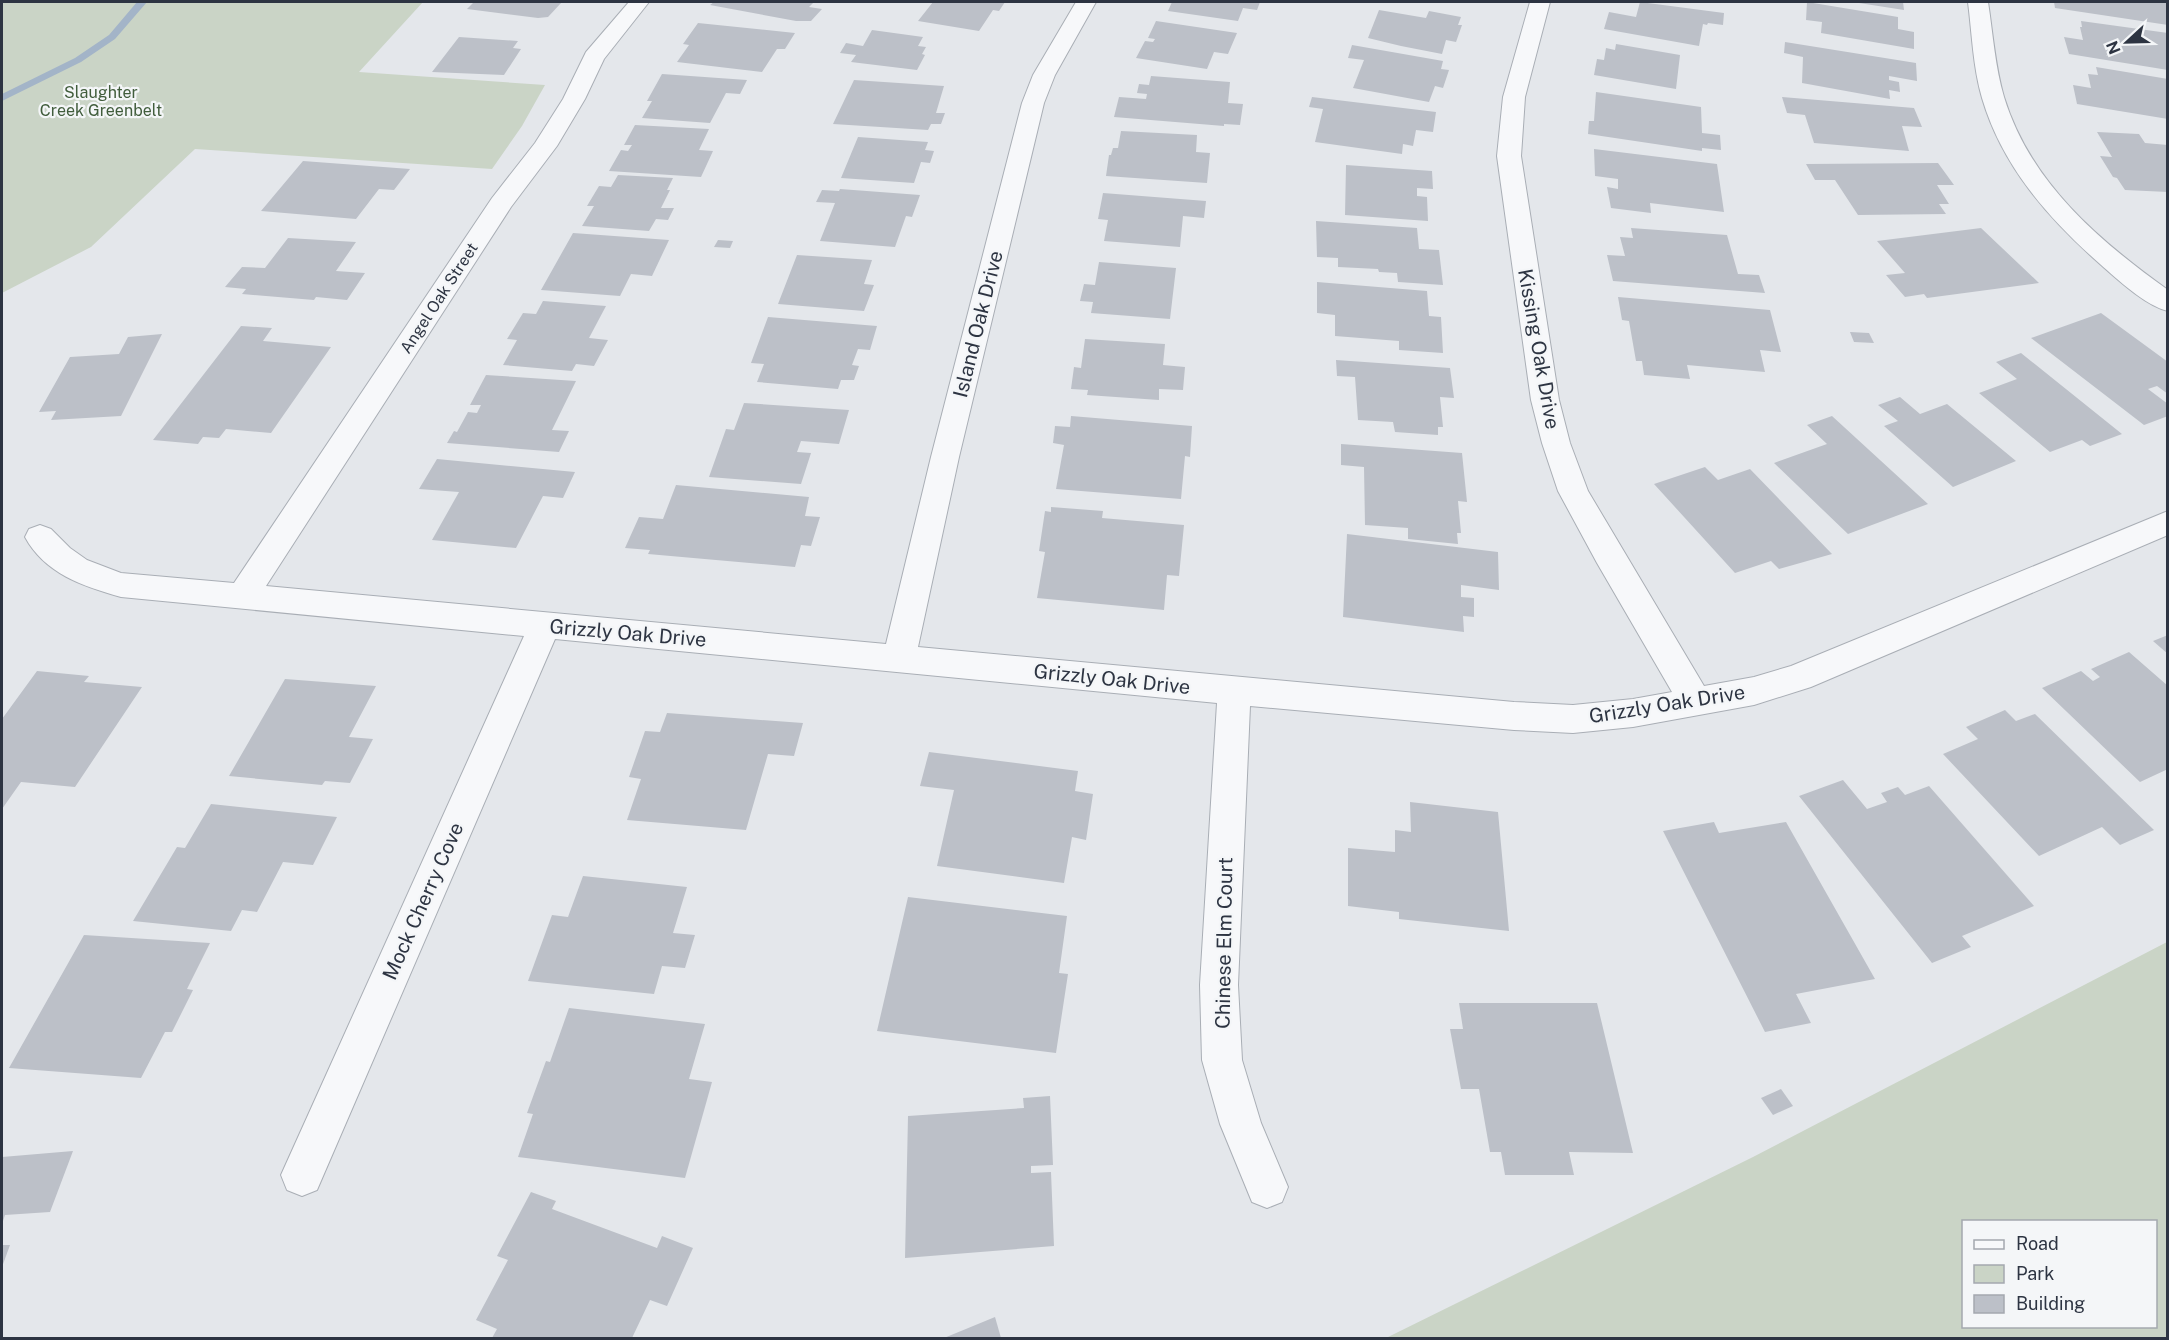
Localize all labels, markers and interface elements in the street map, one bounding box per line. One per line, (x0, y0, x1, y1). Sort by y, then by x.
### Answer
north arrow (2097, 12, 2157, 72)
text: N (2102, 38, 2125, 57)
park label: Slaughter Creek Greenbelt (40, 83, 162, 120)
street label: Angel Oak Street (396, 239, 482, 357)
street label: Island Oak Drive (948, 248, 1008, 400)
street label: Kissing Oak Drive (1513, 267, 1565, 431)
street label: Grizzly Oak Drive (549, 614, 707, 652)
street label: Grizzly Oak Drive (1032, 659, 1192, 699)
street label: Grizzly Oak Drive (1587, 680, 1747, 728)
street label: Mock Cherry Cove (378, 819, 468, 983)
street label: Chinese Elm Court (1211, 857, 1237, 1029)
legend (1962, 1220, 2157, 1328)
text: Road (2016, 1233, 2059, 1254)
text: Park (2016, 1263, 2054, 1284)
text: Building (2016, 1293, 2085, 1314)

